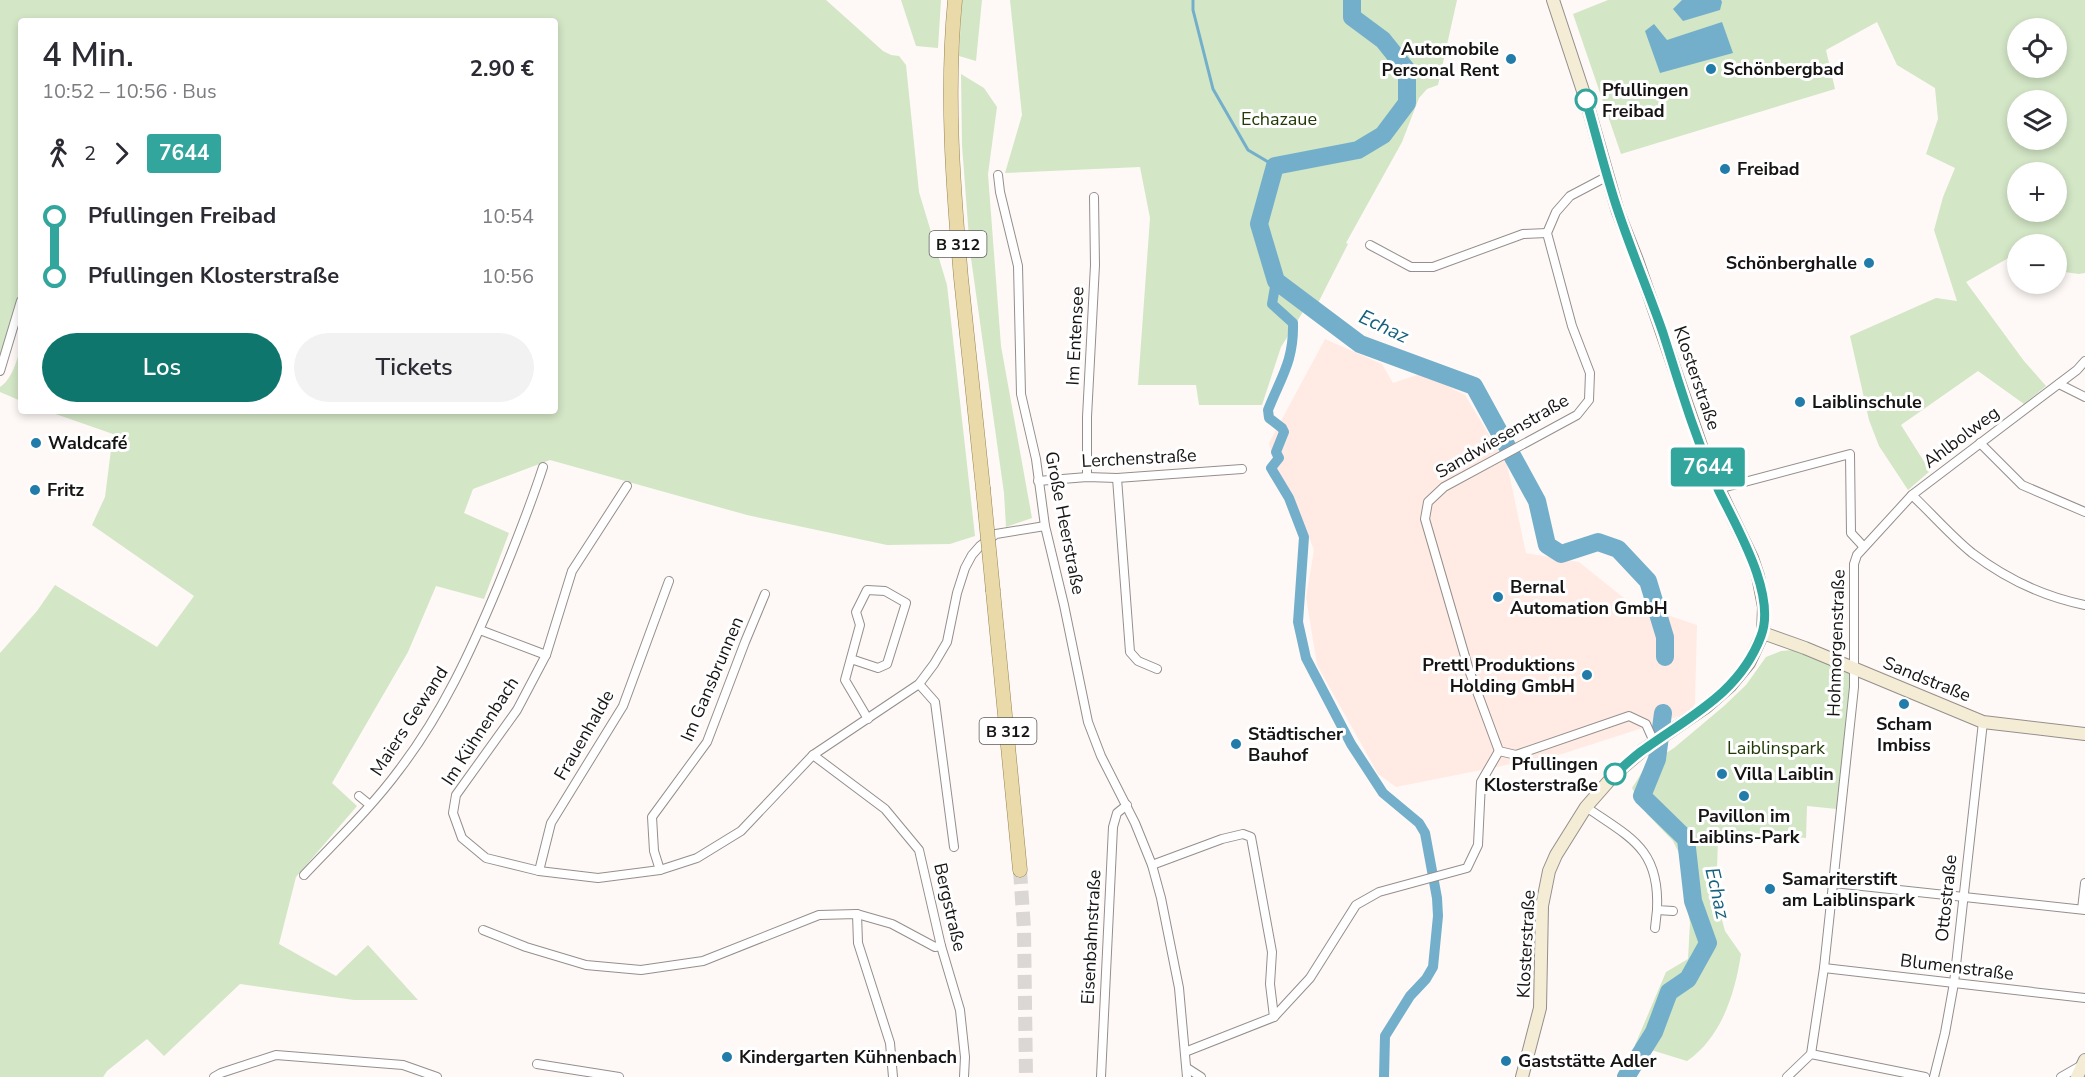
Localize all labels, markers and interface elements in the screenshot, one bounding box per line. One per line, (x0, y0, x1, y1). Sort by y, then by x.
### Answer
map controls (2007, 18, 2067, 294)
button: locate (2007, 18, 2067, 78)
text: 4 Min. (42, 33, 134, 78)
place label: Automobile Personal Rent (1382, 37, 1499, 82)
marker: Automobile Personal Rent (1504, 52, 1518, 66)
text: 2.90 € (470, 54, 534, 84)
place label: Schönbergbad (1723, 57, 1844, 81)
marker: Schönbergbad (1704, 62, 1718, 76)
text: 10:52 – 10:56 · Bus (42, 78, 217, 105)
place label: Pfullingen Freibad (1602, 78, 1688, 123)
marker: Pfullingen Freibad (1575, 89, 1597, 111)
button: layers (2007, 90, 2067, 150)
park label: Echazaue (1241, 107, 1317, 131)
icon: walk (42, 137, 75, 170)
icon: forward (105, 137, 138, 170)
text: 7644 (159, 139, 209, 167)
text: 2 (84, 140, 96, 167)
place label: Freibad (1737, 157, 1800, 181)
marker: Freibad (1718, 162, 1732, 176)
button: + (2007, 162, 2067, 222)
text: Pfullingen Freibad (88, 201, 276, 231)
text: 10:54 (481, 203, 534, 230)
road number: B 312 (930, 231, 986, 257)
button: − (2007, 234, 2067, 294)
place label: Schönberghalle (1726, 251, 1857, 275)
marker: Schönberghalle (1862, 256, 1876, 270)
text: Pfullingen Klosterstraße (88, 261, 339, 291)
text: 10:56 (481, 263, 534, 290)
street label: Im Entensee (1060, 286, 1090, 386)
water label: Echaz (1354, 303, 1414, 350)
street label: Klosterstraße (1668, 323, 1726, 433)
button: Los (42, 333, 282, 402)
button: Tickets (294, 333, 534, 402)
street label: Sandwiesenstraße (1431, 388, 1573, 484)
place label: Laiblinschule (1812, 390, 1922, 414)
marker: Laiblinschule (1793, 395, 1807, 409)
street label: Ahlbolweg (1918, 401, 2004, 473)
place label: Waldcafé (48, 431, 128, 455)
marker: Waldcafé (29, 436, 43, 450)
street label: Lerchenstraße (1081, 443, 1197, 473)
line badge: 7644 (1666, 448, 1750, 486)
street label: Große Heerstraße (1039, 449, 1091, 597)
text: 7644 (1683, 453, 1733, 481)
place label: Fritz (47, 478, 85, 502)
marker: Fritz (28, 483, 42, 497)
street label: Hohmorgenstraße (1821, 569, 1851, 717)
place label: Bernal Automation GmbH (1510, 575, 1668, 620)
marker: Bernal Automation GmbH (1491, 590, 1505, 604)
street label: Im Gansbrunnen (675, 613, 749, 745)
street label: Sandstraße (1880, 651, 1974, 707)
place label: Prettl Produktions Holding GmbH (1422, 653, 1575, 698)
street label: Maiers Gewand (365, 662, 453, 780)
marker: Prettl Produktions Holding GmbH (1580, 668, 1594, 682)
street label: Im Kühnenbach (436, 672, 524, 790)
street label: Frauenhalde (548, 685, 620, 785)
marker: Scham Imbiss (1897, 697, 1911, 711)
place label: Scham Imbiss (1876, 712, 1932, 757)
road number: B 312 (980, 718, 1036, 744)
place label: Städtischer Bauhof (1248, 722, 1343, 767)
park label: Laiblinspark (1727, 736, 1826, 760)
marker: Städtischer Bauhof (1229, 737, 1243, 751)
place label: Pfullingen Klosterstraße (1484, 752, 1598, 797)
place label: Villa Laiblin (1733, 762, 1834, 786)
marker: Pfullingen Klosterstraße (1604, 763, 1626, 785)
marker: Villa Laiblin (1715, 767, 1729, 781)
marker: Pavillon im Laiblins-Park (1737, 789, 1751, 803)
place label: Pavillon im Laiblins-Park (1689, 804, 1800, 849)
street label: Ottostraße (1929, 853, 1963, 943)
street label: Bergstraße (928, 860, 972, 954)
water label: Echaz (1699, 865, 1737, 922)
place label: Samariterstift am Laiblinspark (1782, 867, 1915, 912)
street label: Eisenbahnstraße (1075, 869, 1107, 1005)
marker: Samariterstift am Laiblinspark (1763, 882, 1777, 896)
street label: Klosterstraße (1511, 889, 1541, 999)
street label: Blumenstraße (1899, 948, 2015, 986)
place label: Kindergarten Kühnenbach (739, 1045, 957, 1069)
place label: Gaststätte Adler (1518, 1049, 1657, 1073)
marker: Kindergarten Kühnenbach (720, 1050, 734, 1064)
marker: Gaststätte Adler (1499, 1054, 1513, 1068)

